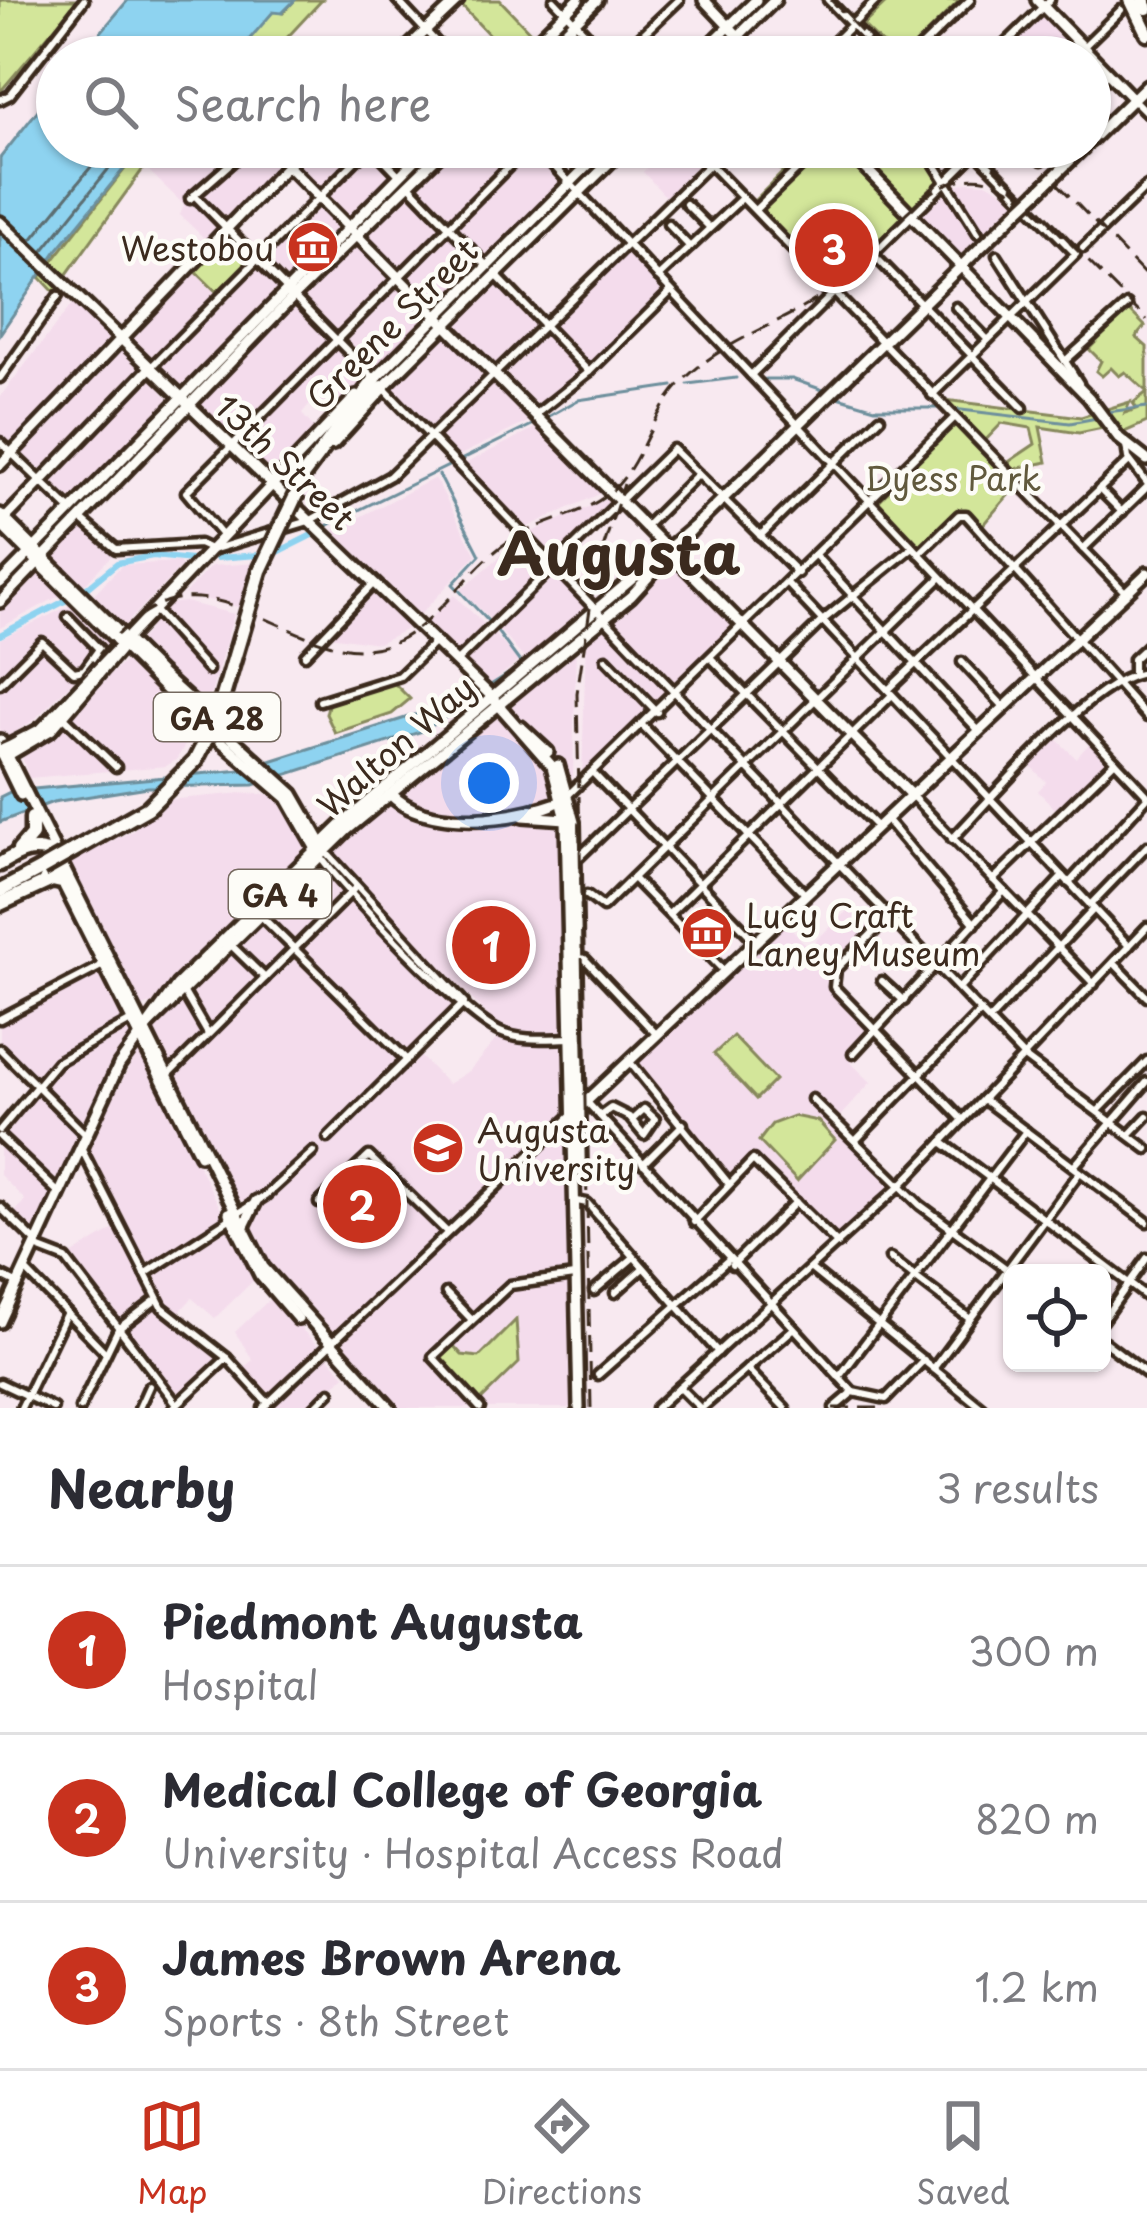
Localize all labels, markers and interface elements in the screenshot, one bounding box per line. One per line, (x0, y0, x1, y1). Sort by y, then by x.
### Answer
search box (36, 36, 1111, 168)
text: Search here (174, 68, 431, 136)
icon: search (78, 69, 144, 135)
pin: 3 (795, 203, 873, 293)
museum icon: Westobou (285, 219, 341, 275)
place label: Westobou (120, 222, 274, 272)
street label: Greene Street (294, 226, 488, 420)
street label: 13th Street (205, 381, 367, 541)
park label: Dyess Park (865, 452, 1041, 502)
district label: Augusta (497, 508, 741, 594)
street label: Walton Way (305, 662, 485, 828)
road number: GA 28 (154, 693, 280, 741)
your location (459, 753, 519, 813)
road number: GA 4 (229, 870, 331, 918)
place label: Lucy Craft Laney Museum (746, 889, 981, 977)
pin: 1 (452, 900, 530, 990)
museum icon: Lucy Craft Laney Museum (679, 905, 735, 961)
place label: Augusta University (477, 1104, 635, 1192)
school or university icon: Augusta University (410, 1120, 466, 1176)
pin: 2 (323, 1159, 401, 1249)
map controls (1003, 1264, 1111, 1372)
button: locate (1003, 1264, 1111, 1372)
text: Nearby (48, 1448, 235, 1525)
text: 3 results (936, 1457, 1099, 1516)
text: Piedmont Augusta (162, 1586, 583, 1654)
text: 1 (78, 1620, 96, 1679)
text: 300 m (968, 1620, 1099, 1679)
text: Hospital (162, 1654, 319, 1713)
text: Medical College of Georgia (162, 1754, 762, 1822)
text: 2 (73, 1788, 101, 1847)
text: 820 m (975, 1788, 1099, 1847)
text: University · Hospital Access Road (162, 1822, 784, 1881)
text: James Brown Arena (162, 1922, 621, 1990)
text: 3 (74, 1956, 100, 2015)
text: 1.2 km (975, 1956, 1099, 2015)
text: Sports · 8th Street (162, 1990, 509, 2049)
tab: Map (137, 2093, 208, 2215)
tab: Directions (482, 2093, 642, 2215)
tab: Saved (916, 2093, 1010, 2215)

